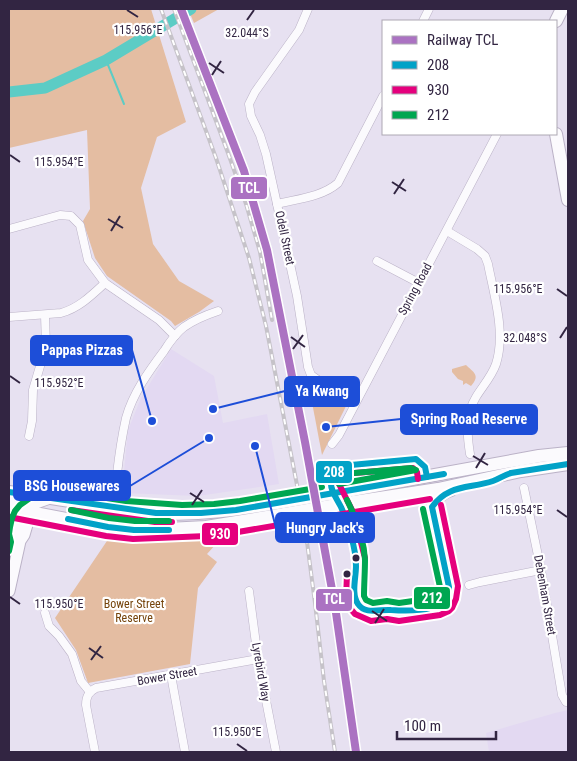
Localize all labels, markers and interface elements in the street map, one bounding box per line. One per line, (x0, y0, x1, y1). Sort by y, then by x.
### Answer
legend (382, 20, 557, 135)
text: 115.956°E (113, 23, 163, 37)
text: 32.044°S (225, 26, 269, 40)
text: Railway TCL (427, 31, 499, 49)
text: 208 (427, 56, 449, 74)
text: 930 (427, 81, 449, 99)
text: 212 (427, 106, 449, 124)
text: 115.954°E (34, 155, 84, 169)
line badge: TCL (230, 176, 268, 200)
text: TCL (238, 180, 260, 196)
street label: Odell Street (272, 210, 298, 267)
street label: Spring Road (395, 260, 435, 318)
text: 115.956°E (493, 282, 543, 296)
text: 32.048°S (503, 331, 547, 345)
callout: Pappas Pizzas (31, 336, 132, 365)
text: Pappas Pizzas (41, 342, 123, 358)
text: 115.952°E (34, 376, 84, 390)
callout: Ya Kwang (285, 377, 359, 406)
text: Ya Kwang (295, 383, 349, 399)
callout: Spring Road Reserve (401, 405, 537, 434)
text: Spring Road Reserve (411, 411, 528, 427)
line badge: 208 (315, 460, 353, 484)
text: 208 (323, 464, 345, 480)
callout: BSG Housewares (14, 471, 130, 500)
text: BSG Housewares (24, 478, 120, 494)
text: 115.954°E (493, 503, 543, 517)
callout: Hungry Jack's (276, 513, 374, 542)
text: Hungry Jack's (286, 520, 364, 536)
line badge: 930 (201, 522, 239, 546)
text: 930 (209, 526, 231, 542)
unlabelled marker (351, 553, 361, 563)
street label: Debenham Street (531, 554, 559, 637)
unlabelled marker (342, 569, 352, 579)
line badge: 212 (413, 586, 451, 610)
line badge: TCL (315, 588, 353, 612)
text: 212 (421, 590, 443, 606)
text: TCL (323, 591, 345, 607)
text: 115.950°E (34, 597, 84, 611)
park label: Bower Street Reserve (104, 597, 165, 625)
street label: Lyrebird Way (249, 641, 273, 703)
street label: Bower Street (136, 664, 198, 688)
scale bar (397, 708, 496, 740)
text: 100 m (404, 717, 441, 735)
text: 115.950°E (212, 725, 262, 739)

